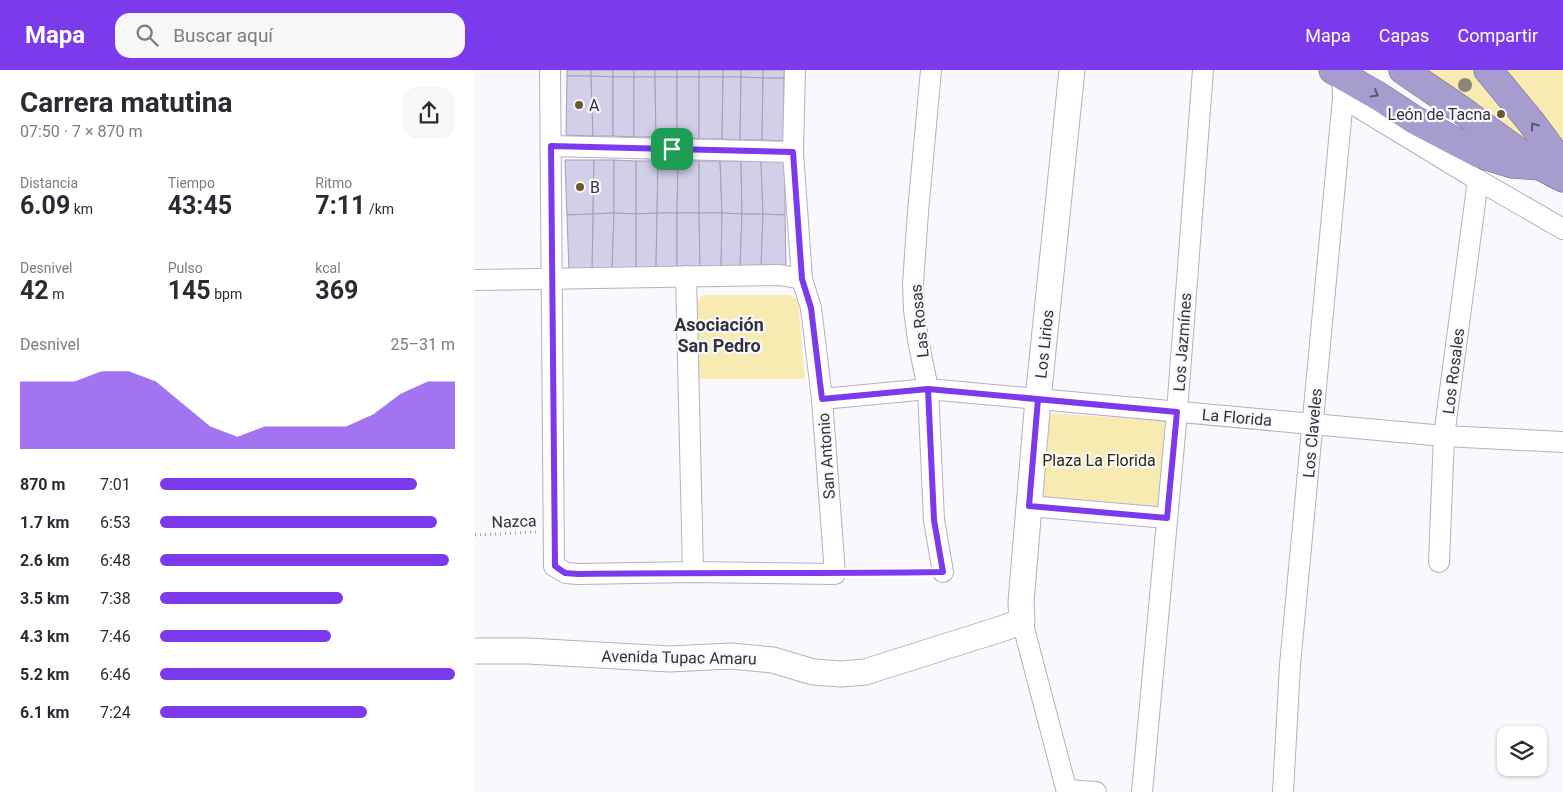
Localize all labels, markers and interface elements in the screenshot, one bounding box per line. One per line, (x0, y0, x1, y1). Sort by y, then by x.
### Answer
search box (115, 13, 465, 58)
text: Mapa (25, 21, 85, 49)
icon: search (133, 21, 161, 49)
text: Buscar aquí (173, 24, 273, 47)
text: Mapa (1305, 25, 1351, 46)
text: Capas (1379, 25, 1429, 46)
text: Compartir (1457, 25, 1538, 46)
text: Carrera matutina (20, 86, 232, 119)
button: share (403, 87, 455, 139)
one-way arrow (1369, 88, 1378, 98)
place label: A (589, 96, 600, 115)
marker: A (573, 99, 585, 111)
place label: León de Tacna (1388, 105, 1491, 124)
marker: León de Tacna (1495, 108, 1507, 120)
text: 07:50 · 7 × 870 m (20, 122, 142, 141)
one-way arrow (1531, 123, 1539, 132)
pin (651, 128, 693, 170)
icon: arrive (658, 135, 686, 163)
text: Distancia (20, 175, 78, 191)
text: Tiempo (168, 175, 215, 191)
text: Ritmo (315, 175, 352, 191)
place label: B (590, 178, 600, 197)
marker: B (574, 181, 586, 193)
text: 6.09 (20, 191, 70, 220)
text: 43:45 (168, 191, 232, 220)
text: 7:11 (315, 191, 365, 220)
text: km (70, 201, 93, 217)
text: /km (365, 201, 394, 217)
text: Desnivel (20, 260, 73, 276)
text: Pulso (168, 260, 203, 276)
text: kcal (315, 260, 341, 276)
text: 42 (20, 276, 49, 305)
text: 145 (168, 276, 211, 305)
text: 369 (315, 276, 358, 305)
street label: Las Rosas (906, 283, 933, 359)
text: m (49, 286, 64, 302)
text: bpm (211, 286, 242, 302)
street label: Los Jazmínes (1170, 292, 1195, 392)
street label: Los Lirios (1031, 309, 1058, 379)
district label: Asociación San Pedro (674, 314, 764, 356)
street label: Los Rosales (1439, 327, 1468, 415)
text: Desnivel (20, 335, 80, 354)
text: 25–31 m (391, 335, 455, 354)
street label: Los Claveles (1299, 388, 1326, 479)
street label: La Florida (1201, 405, 1273, 430)
street label: San Antonio (814, 412, 839, 500)
park label: Plaza La Florida (1042, 451, 1156, 470)
text: 870 m (20, 475, 65, 494)
text: 7:01 (100, 475, 131, 494)
street label: Nazca (491, 511, 537, 532)
text: 1.7 km (20, 513, 69, 532)
text: 6:53 (100, 513, 131, 532)
text: 2.6 km (20, 551, 69, 570)
text: 6:48 (100, 551, 131, 570)
text: 3.5 km (20, 589, 69, 608)
text: 7:38 (100, 589, 131, 608)
text: 4.3 km (20, 627, 69, 646)
text: 7:46 (100, 627, 131, 646)
street label: Avenida Tupac Amaru (601, 647, 757, 668)
text: 5.2 km (20, 665, 69, 684)
text: 6:46 (100, 665, 131, 684)
text: 6.1 km (20, 703, 69, 722)
text: 7:24 (100, 703, 131, 722)
map controls (1497, 726, 1547, 776)
button: layers (1497, 726, 1547, 776)

